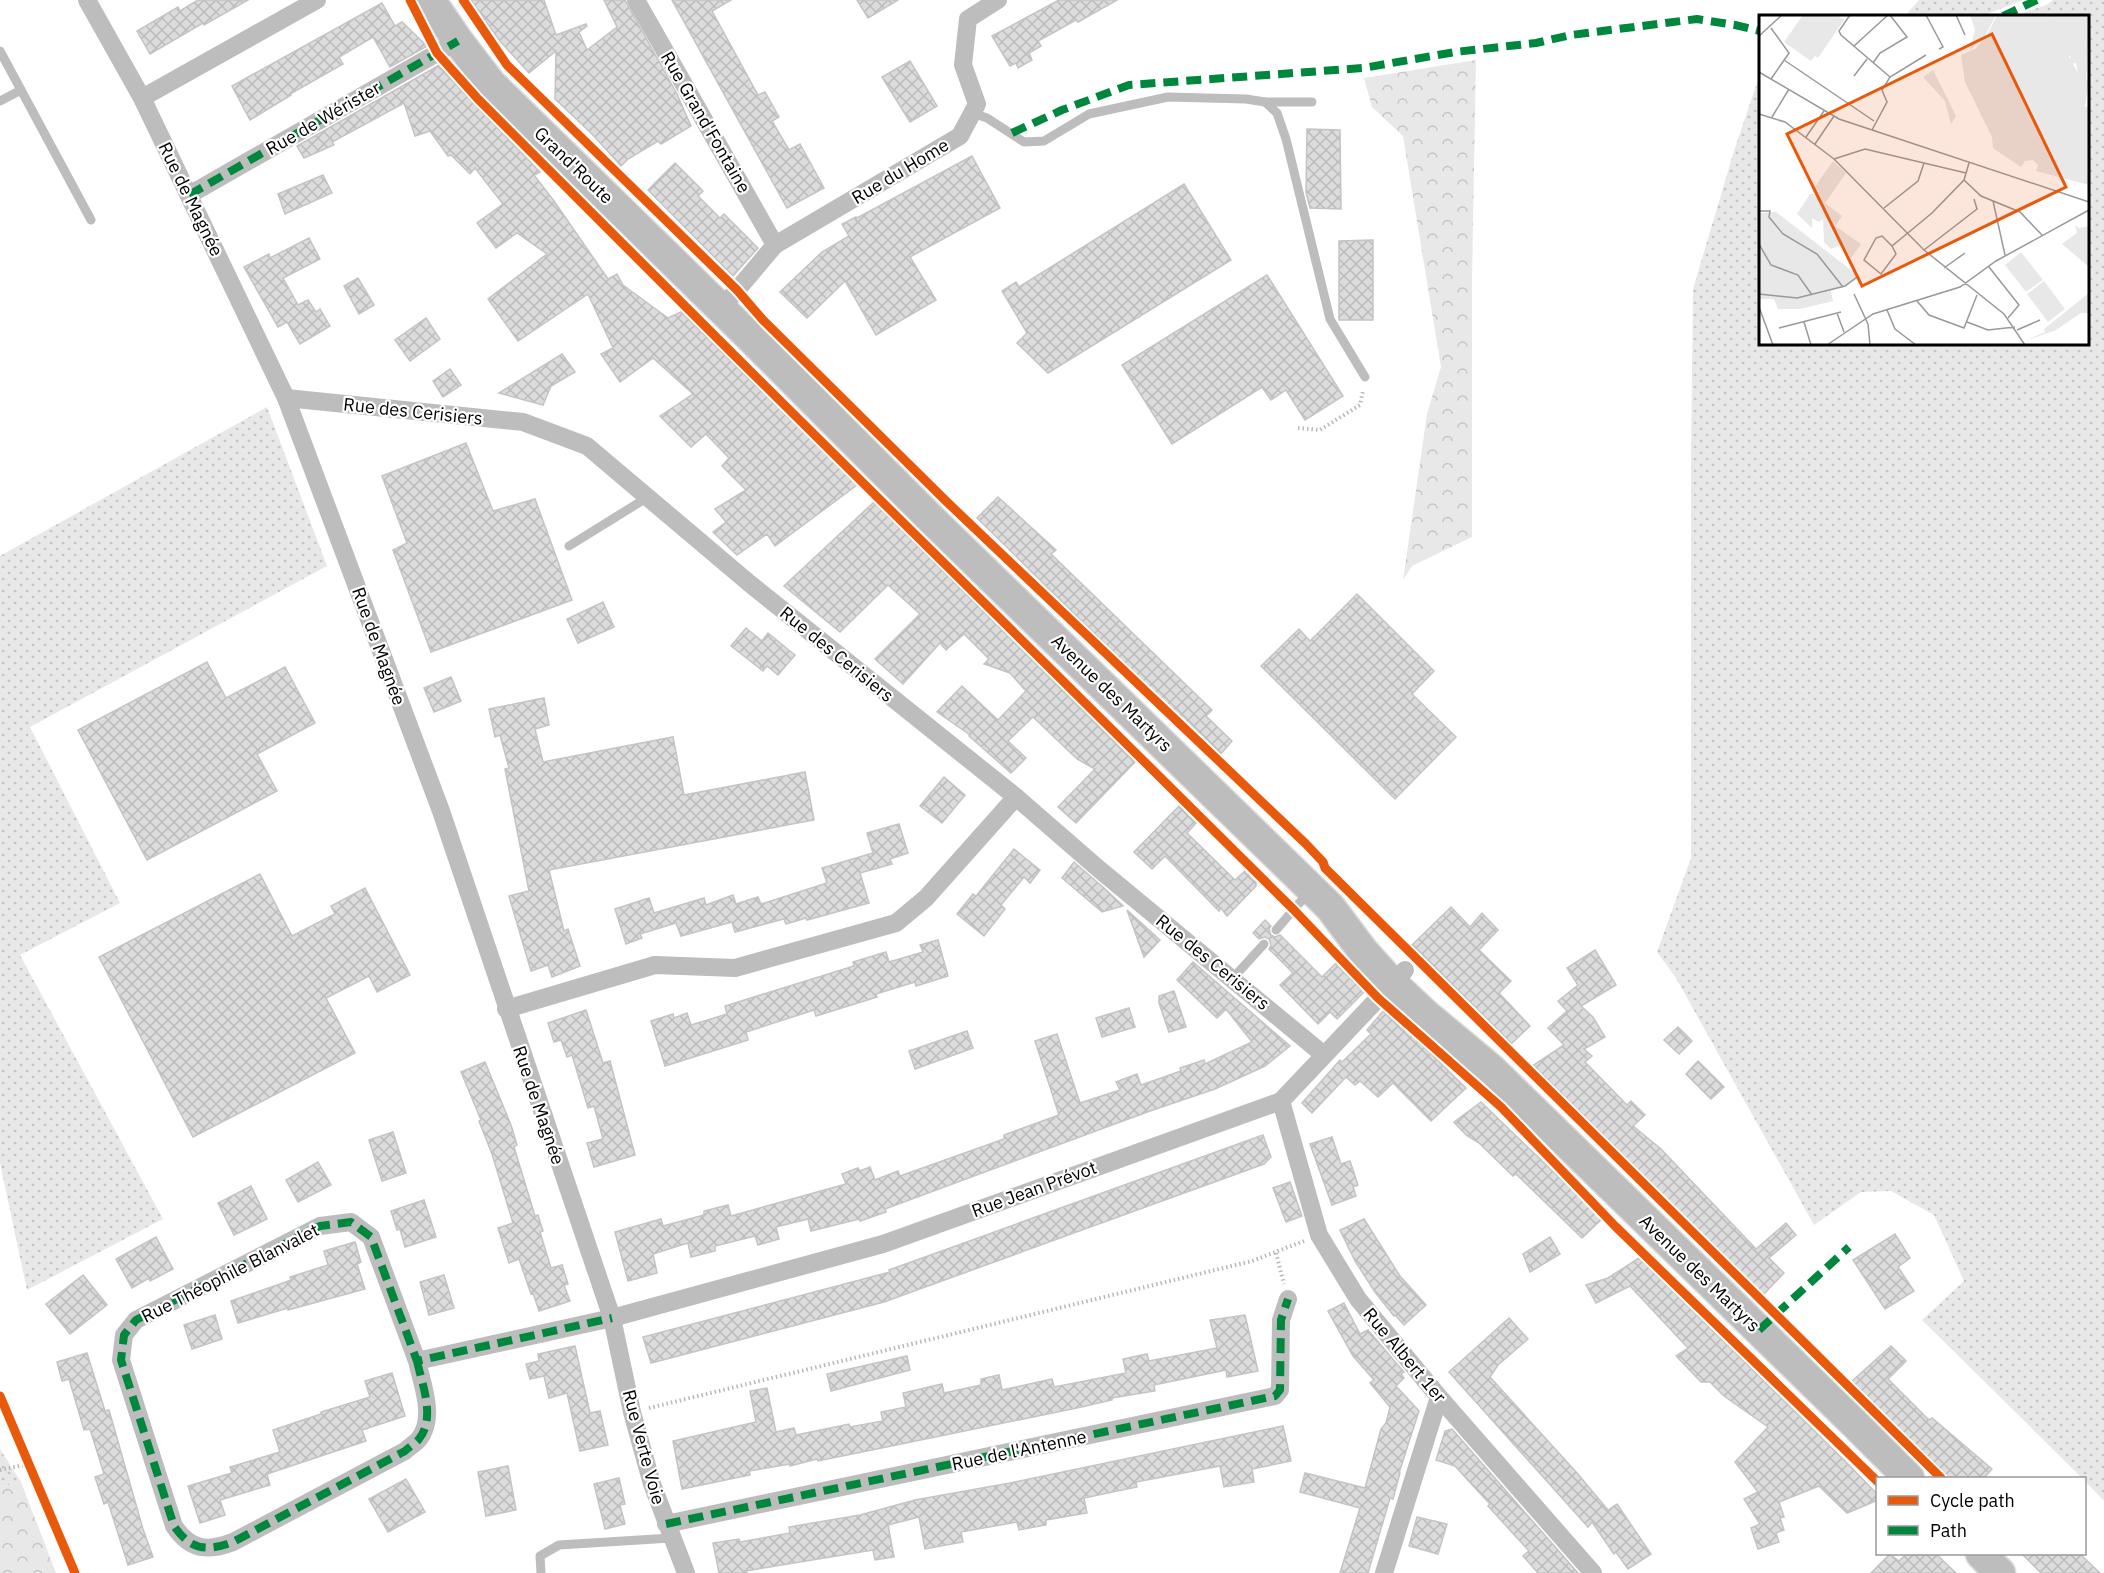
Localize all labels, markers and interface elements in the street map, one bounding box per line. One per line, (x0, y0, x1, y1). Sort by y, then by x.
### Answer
inset map (1759, 15, 2089, 345)
street label: Rue Grand'Fontaine (656, 47, 756, 197)
street label: Rue de Wérister (262, 76, 385, 160)
street label: Grand'Route (530, 122, 619, 209)
street label: Rue du Home (847, 133, 953, 209)
street label: Rue de Magnée (153, 138, 229, 260)
street label: Rue des Cerisiers (342, 392, 484, 430)
street label: Rue de Magnée (347, 584, 411, 708)
street label: Rue des Cerisiers (775, 601, 899, 707)
street label: Avenue des Martyrs (1047, 629, 1177, 757)
street label: Rue des Cerisiers (1151, 909, 1275, 1015)
street label: Rue de Magnée (508, 1043, 570, 1168)
street label: Rue Jean Prévot (968, 1156, 1100, 1222)
street label: Avenue des Martyrs (1635, 1209, 1765, 1337)
street label: Rue Théophile Blanvalet (137, 1218, 323, 1328)
street label: Rue Albert 1er (1359, 1303, 1452, 1408)
street label: Rue Verte Voie (618, 1387, 670, 1507)
street label: Rue de l'Antenne (950, 1424, 1089, 1475)
legend (1876, 1477, 2086, 1555)
text: Cycle path (1930, 1489, 2015, 1512)
text: Path (1930, 1519, 1967, 1542)

